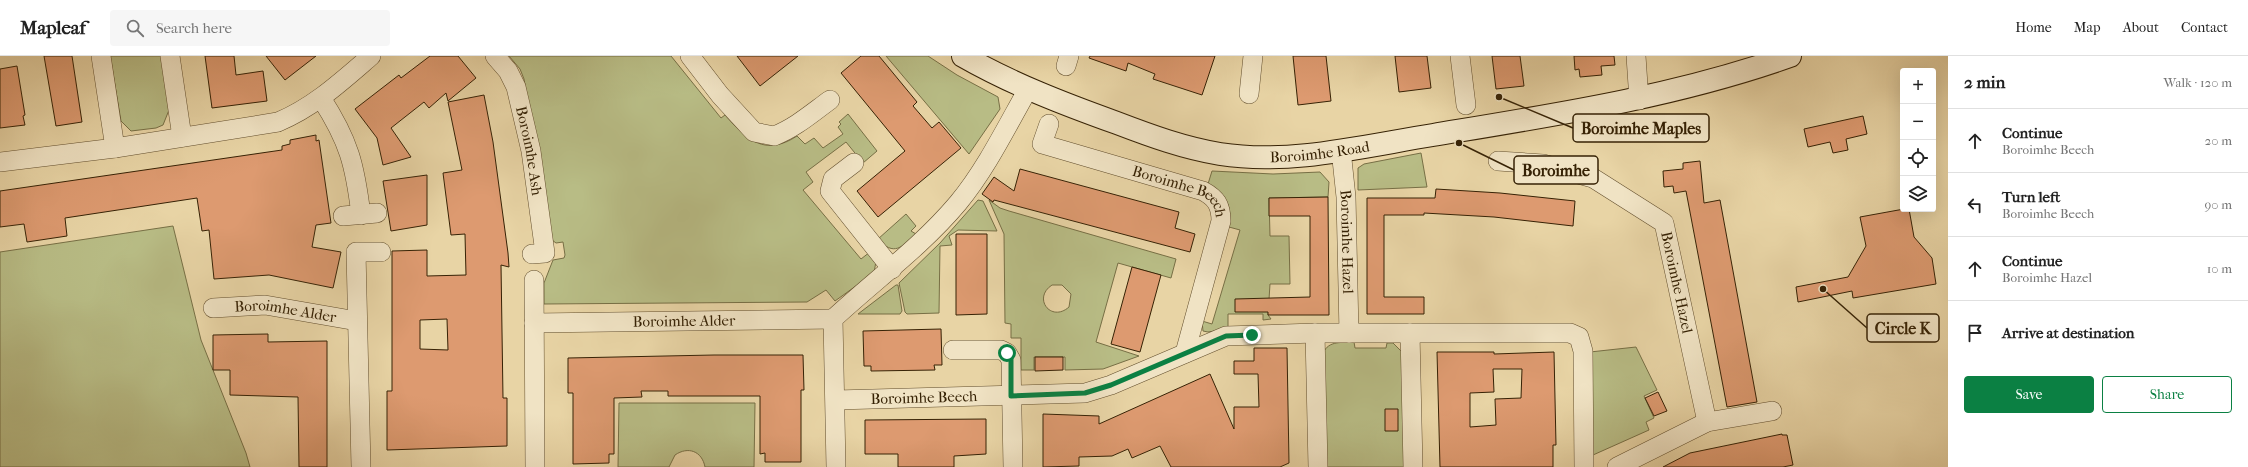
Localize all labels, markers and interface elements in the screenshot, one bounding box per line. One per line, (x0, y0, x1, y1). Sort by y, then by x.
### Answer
search box (110, 10, 390, 46)
text: Mapleaf (20, 17, 86, 39)
icon: search (124, 17, 146, 39)
text: Search here (156, 19, 232, 37)
text: Home (2015, 19, 2052, 36)
text: Map (2074, 19, 2101, 36)
text: About (2123, 19, 2159, 36)
text: Contact (2181, 19, 2228, 36)
map controls (1900, 68, 1936, 212)
button: + (1900, 68, 1936, 104)
text: 2 min (1964, 72, 2005, 92)
text: Walk · 120 m (2164, 75, 2232, 90)
street label: Boroimhe Ash (512, 104, 546, 197)
button: − (1900, 104, 1936, 140)
callout: Boroimhe Maples (1573, 114, 1709, 142)
text: Boroimhe Maples (1581, 119, 1701, 139)
text: Continue (2002, 124, 2062, 142)
icon: ahead (1964, 130, 1986, 152)
text: 20 m (2205, 133, 2232, 148)
street label: Boroimhe Road (1270, 137, 1372, 166)
button: locate (1900, 140, 1936, 176)
text: Boroimhe Beech (2002, 142, 2094, 157)
callout: Boroimhe (1514, 156, 1598, 184)
text: Boroimhe (1522, 161, 1590, 180)
street label: Boroimhe Beech (1130, 162, 1230, 219)
button: layers (1900, 176, 1936, 212)
text: Turn left (2002, 188, 2060, 206)
street label: Boroimhe Hazel (1336, 189, 1357, 294)
icon: left (1964, 194, 1986, 216)
text: 90 m (2204, 197, 2232, 212)
text: Boroimhe Beech (2002, 206, 2094, 221)
street label: Boroimhe Hazel (1657, 230, 1697, 335)
text: Continue (2002, 252, 2062, 270)
icon: ahead (1964, 258, 1986, 280)
text: 10 m (2207, 261, 2232, 276)
text: Boroimhe Hazel (2002, 270, 2092, 285)
street label: Boroimhe Alder (234, 296, 338, 326)
street label: Boroimhe Alder (632, 311, 736, 331)
callout: Circle K (1867, 314, 1939, 342)
text: Circle K (1875, 319, 1933, 338)
icon: arrive (1964, 322, 1986, 344)
text: Arrive at destination (2002, 324, 2134, 342)
route end (1243, 326, 1261, 344)
route start (998, 344, 1016, 362)
button: Save (1964, 376, 2094, 413)
button: Share (2102, 376, 2232, 413)
street label: Boroimhe Beech (870, 387, 978, 408)

